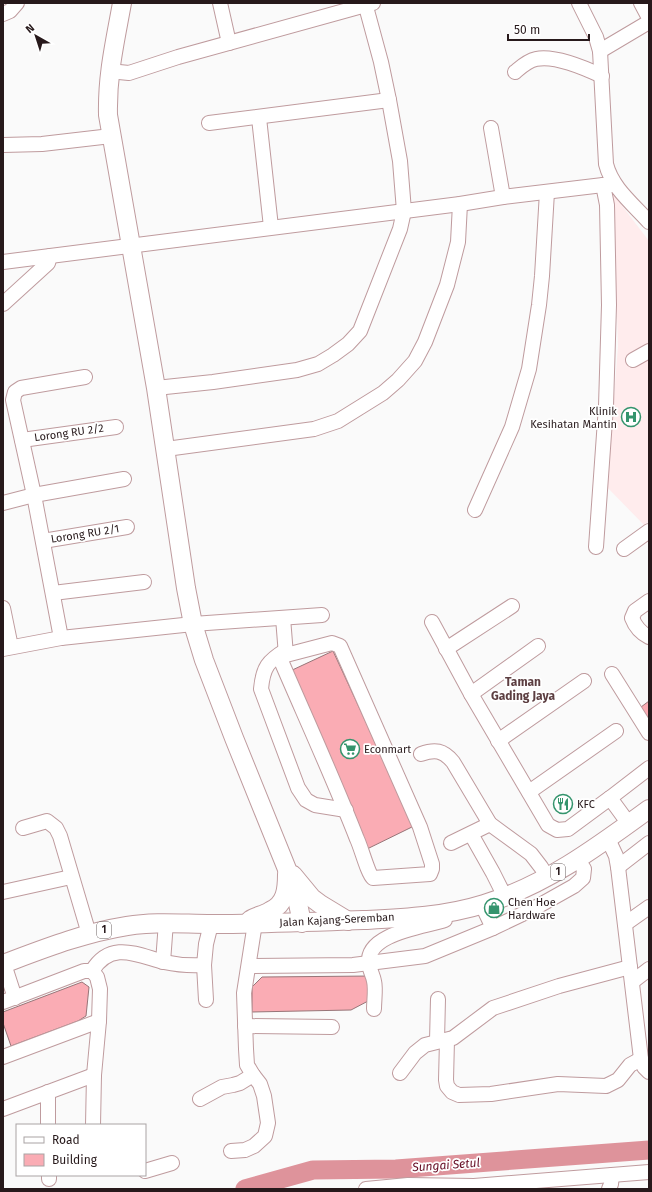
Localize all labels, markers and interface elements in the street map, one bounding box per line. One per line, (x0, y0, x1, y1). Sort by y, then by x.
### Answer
north arrow (16, 16, 56, 56)
scale bar (508, 16, 589, 42)
text: N (23, 21, 37, 36)
text: 50 m (514, 23, 540, 37)
place label: Klinik Kesihatan Mantin (530, 405, 617, 431)
hospital icon: Klinik Kesihatan Mantin (620, 406, 642, 428)
street label: Lorong RU 2/2 (33, 422, 105, 444)
street label: Lorong RU 2/1 (50, 522, 120, 546)
district label: Taman Gading Jaya (491, 675, 555, 703)
supermarket icon: Econmart (339, 738, 361, 760)
place label: Econmart (364, 743, 411, 756)
restaurant icon: KFC (552, 793, 574, 815)
place label: KFC (577, 798, 595, 811)
road number: 1 (551, 864, 565, 880)
place label: Chen Hoe Hardware (508, 896, 556, 922)
shop icon: Chen Hoe Hardware (483, 897, 505, 919)
street label: Jalan Kajang-Seremban (279, 910, 395, 930)
road number: 1 (97, 922, 111, 938)
legend (16, 1124, 146, 1176)
text: Road (52, 1133, 80, 1147)
text: Building (52, 1153, 98, 1167)
water label: Sungai Setul (411, 1156, 480, 1174)

